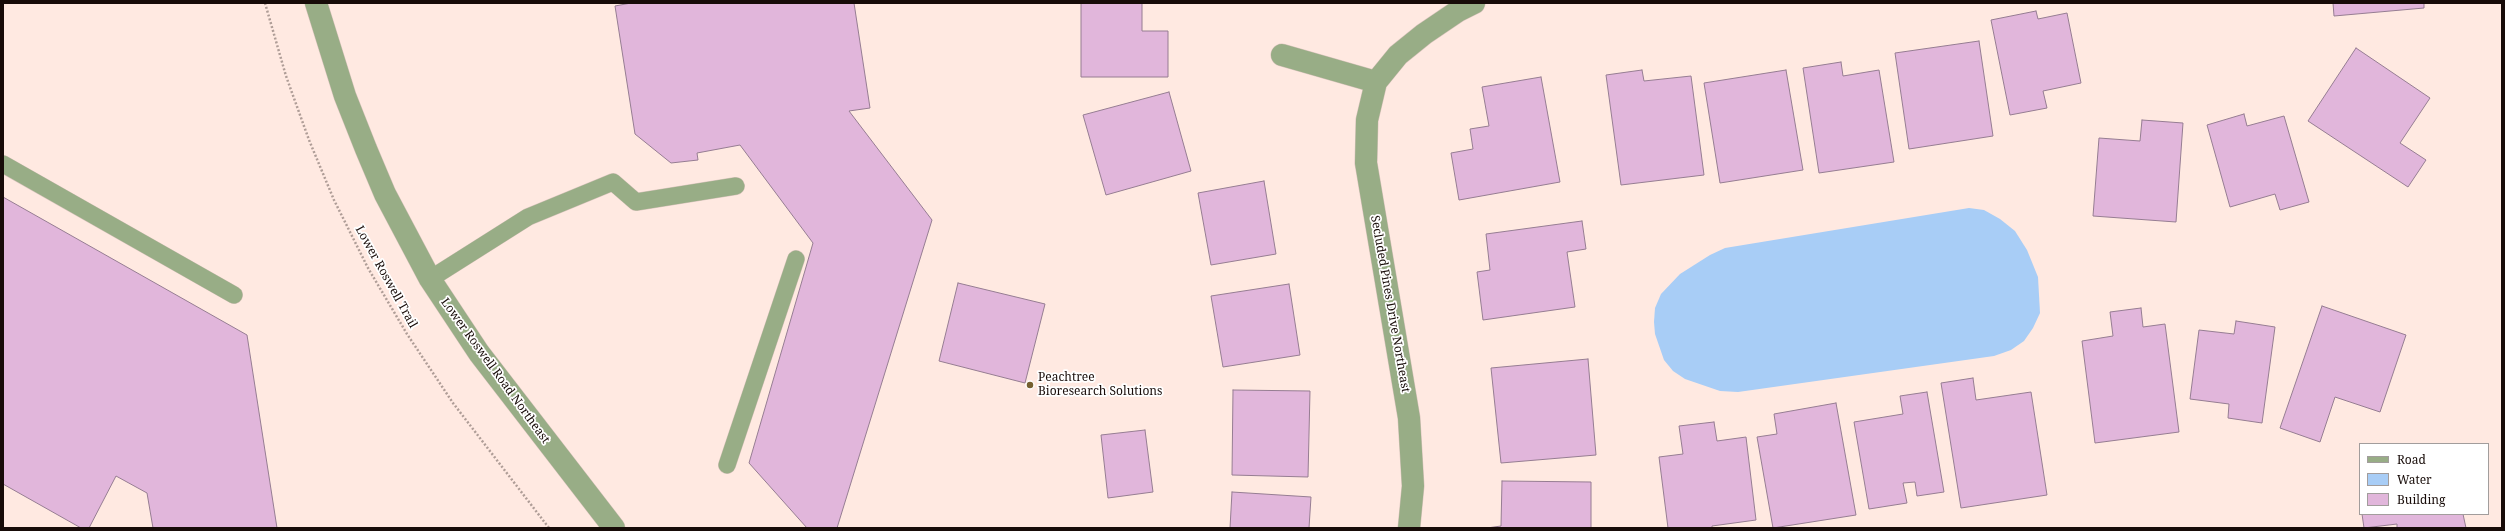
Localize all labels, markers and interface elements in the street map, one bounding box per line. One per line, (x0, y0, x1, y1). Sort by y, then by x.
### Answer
street label: Secluded Pines Drive Northeast (1367, 214, 1413, 394)
street label: Lower Roswell Trail (352, 223, 420, 331)
street label: Lower Roswell Road Northeast (437, 296, 553, 446)
place label: Peachtree Bioresearch Solutions (1038, 371, 1162, 399)
marker: Peachtree Bioresearch Solutions (1025, 380, 1035, 390)
legend (2359, 443, 2489, 515)
text: Road (2397, 451, 2426, 468)
text: Water (2397, 471, 2432, 488)
text: Building (2397, 491, 2445, 508)

